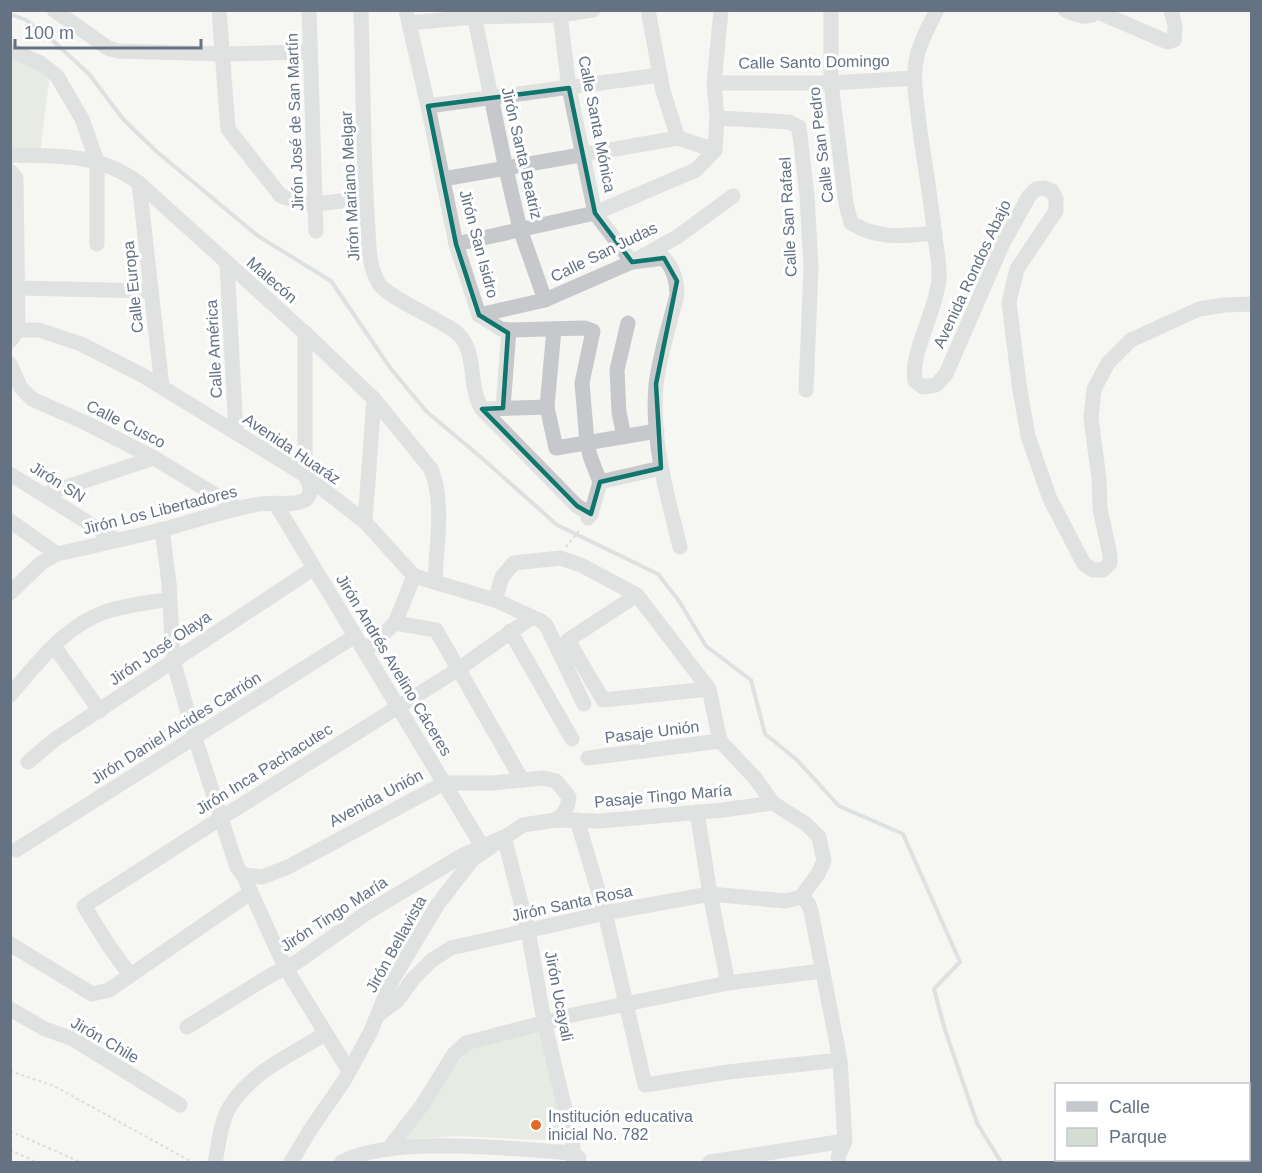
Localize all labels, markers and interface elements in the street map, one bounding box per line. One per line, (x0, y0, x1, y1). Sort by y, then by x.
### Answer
scale bar (15, 12, 201, 50)
text: 100 m (24, 23, 74, 43)
street label: Jirón José de San Martín (283, 33, 307, 211)
street label: Calle Santo Domingo (738, 52, 890, 72)
street label: Calle Santa Mónica (575, 54, 619, 194)
street label: Jirón Santa Beatriz (499, 85, 545, 221)
street label: Calle San Pedro (805, 86, 837, 204)
street label: Jirón Mariano Melgar (338, 110, 362, 261)
street label: Calle San Rafael (776, 157, 800, 277)
street label: Jirón San Isidro (456, 188, 502, 300)
street label: Avenida Rondos Abajo (930, 197, 1014, 351)
street label: Calle San Judas (548, 219, 660, 285)
street label: Calle Europa (120, 240, 146, 334)
street label: Malecón (244, 254, 300, 306)
street label: Calle América (203, 299, 225, 399)
street label: Calle Cusco (84, 397, 168, 451)
street label: Avenida Huaráz (240, 410, 344, 488)
street label: Jirón SN (27, 459, 89, 505)
street label: Jirón Los Libertadores (81, 483, 239, 537)
street label: Jirón Andrés Avelino Cáceres (333, 571, 455, 759)
street label: Jirón José Olaya (106, 608, 214, 688)
street label: Jirón Daniel Alcides Carrión (88, 669, 264, 787)
street label: Pasaje Unión (604, 718, 700, 746)
street label: Jirón Inca Pachacutec (193, 720, 335, 818)
street label: Avenida Unión (326, 766, 426, 830)
street label: Pasaje Tingo María (594, 782, 733, 810)
street label: Jirón Tingo María (278, 873, 391, 955)
street label: Jirón Santa Rosa (510, 882, 634, 924)
street label: Jirón Bellavista (362, 893, 430, 995)
street label: Jirón Ucayali (542, 949, 576, 1043)
street label: Jirón Chile (68, 1014, 142, 1066)
legend (1055, 1083, 1250, 1161)
text: Calle (1109, 1097, 1150, 1117)
place label: Institución educativa inicial No. 782 (548, 1108, 693, 1143)
marker: Institución educativa inicial No. 782 (529, 1118, 543, 1132)
text: Parque (1109, 1127, 1167, 1147)

